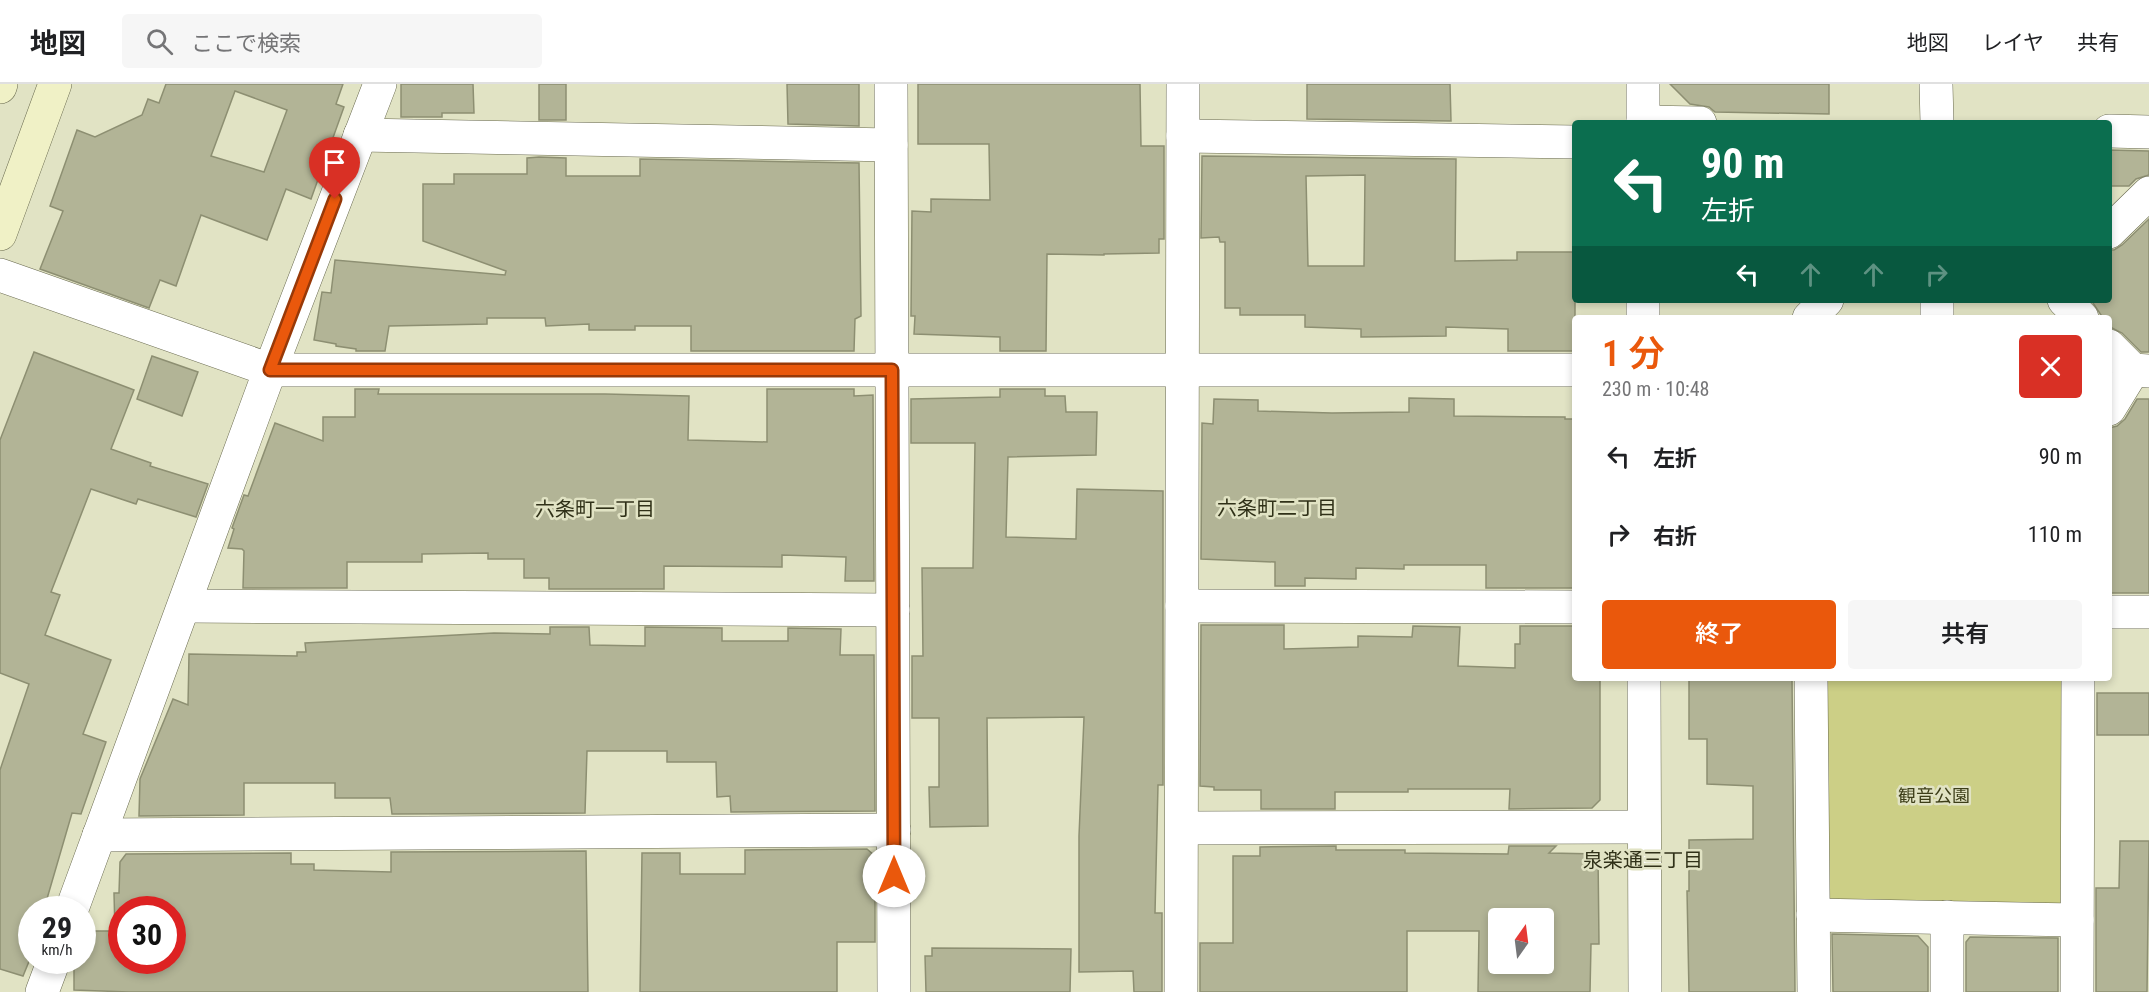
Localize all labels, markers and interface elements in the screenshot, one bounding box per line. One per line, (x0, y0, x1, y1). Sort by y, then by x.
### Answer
search box (122, 14, 542, 68)
icon: search (143, 25, 176, 58)
text: 地図 (30, 27, 86, 60)
text: ここで検索 (191, 31, 301, 56)
text: 地図 (1907, 31, 1949, 55)
text: レイヤ (1982, 31, 2044, 55)
text: 共有 (2077, 31, 2119, 55)
pin (309, 137, 360, 199)
text: 90 m (1701, 139, 1784, 188)
icon: left (1602, 144, 1680, 222)
icon: arrive (318, 146, 351, 179)
text: 左折 (1701, 195, 1755, 227)
icon: left (1731, 258, 1764, 291)
icon: ahead (1794, 258, 1827, 291)
icon: ahead (1857, 258, 1890, 291)
icon: right (1920, 258, 1953, 291)
text: 1 分 (1602, 333, 1664, 375)
button: close (2019, 335, 2082, 398)
text: 230 m · 10:48 (1602, 377, 1709, 401)
icon: left (1602, 440, 1635, 473)
text: 90 m (2039, 444, 2082, 469)
text: 左折 (1653, 446, 1697, 471)
district label: 六条町二丁目 (1217, 496, 1337, 520)
district label: 六条町一丁目 (535, 497, 655, 521)
icon: right (1602, 518, 1635, 551)
text: 110 m (2028, 522, 2082, 547)
text: 右折 (1653, 524, 1697, 549)
button: 終了 (1602, 600, 1836, 669)
button: 共有 (1848, 600, 2082, 669)
park label: 観音公園 (1898, 785, 1970, 806)
position arrow (862, 844, 926, 908)
district label: 泉楽通三丁目 (1583, 848, 1703, 872)
speed limit sign: 30 (108, 896, 186, 974)
north arrow (1488, 908, 1554, 974)
map controls (1488, 908, 1554, 974)
text: 29 (42, 910, 72, 945)
text: km/h (42, 941, 72, 959)

